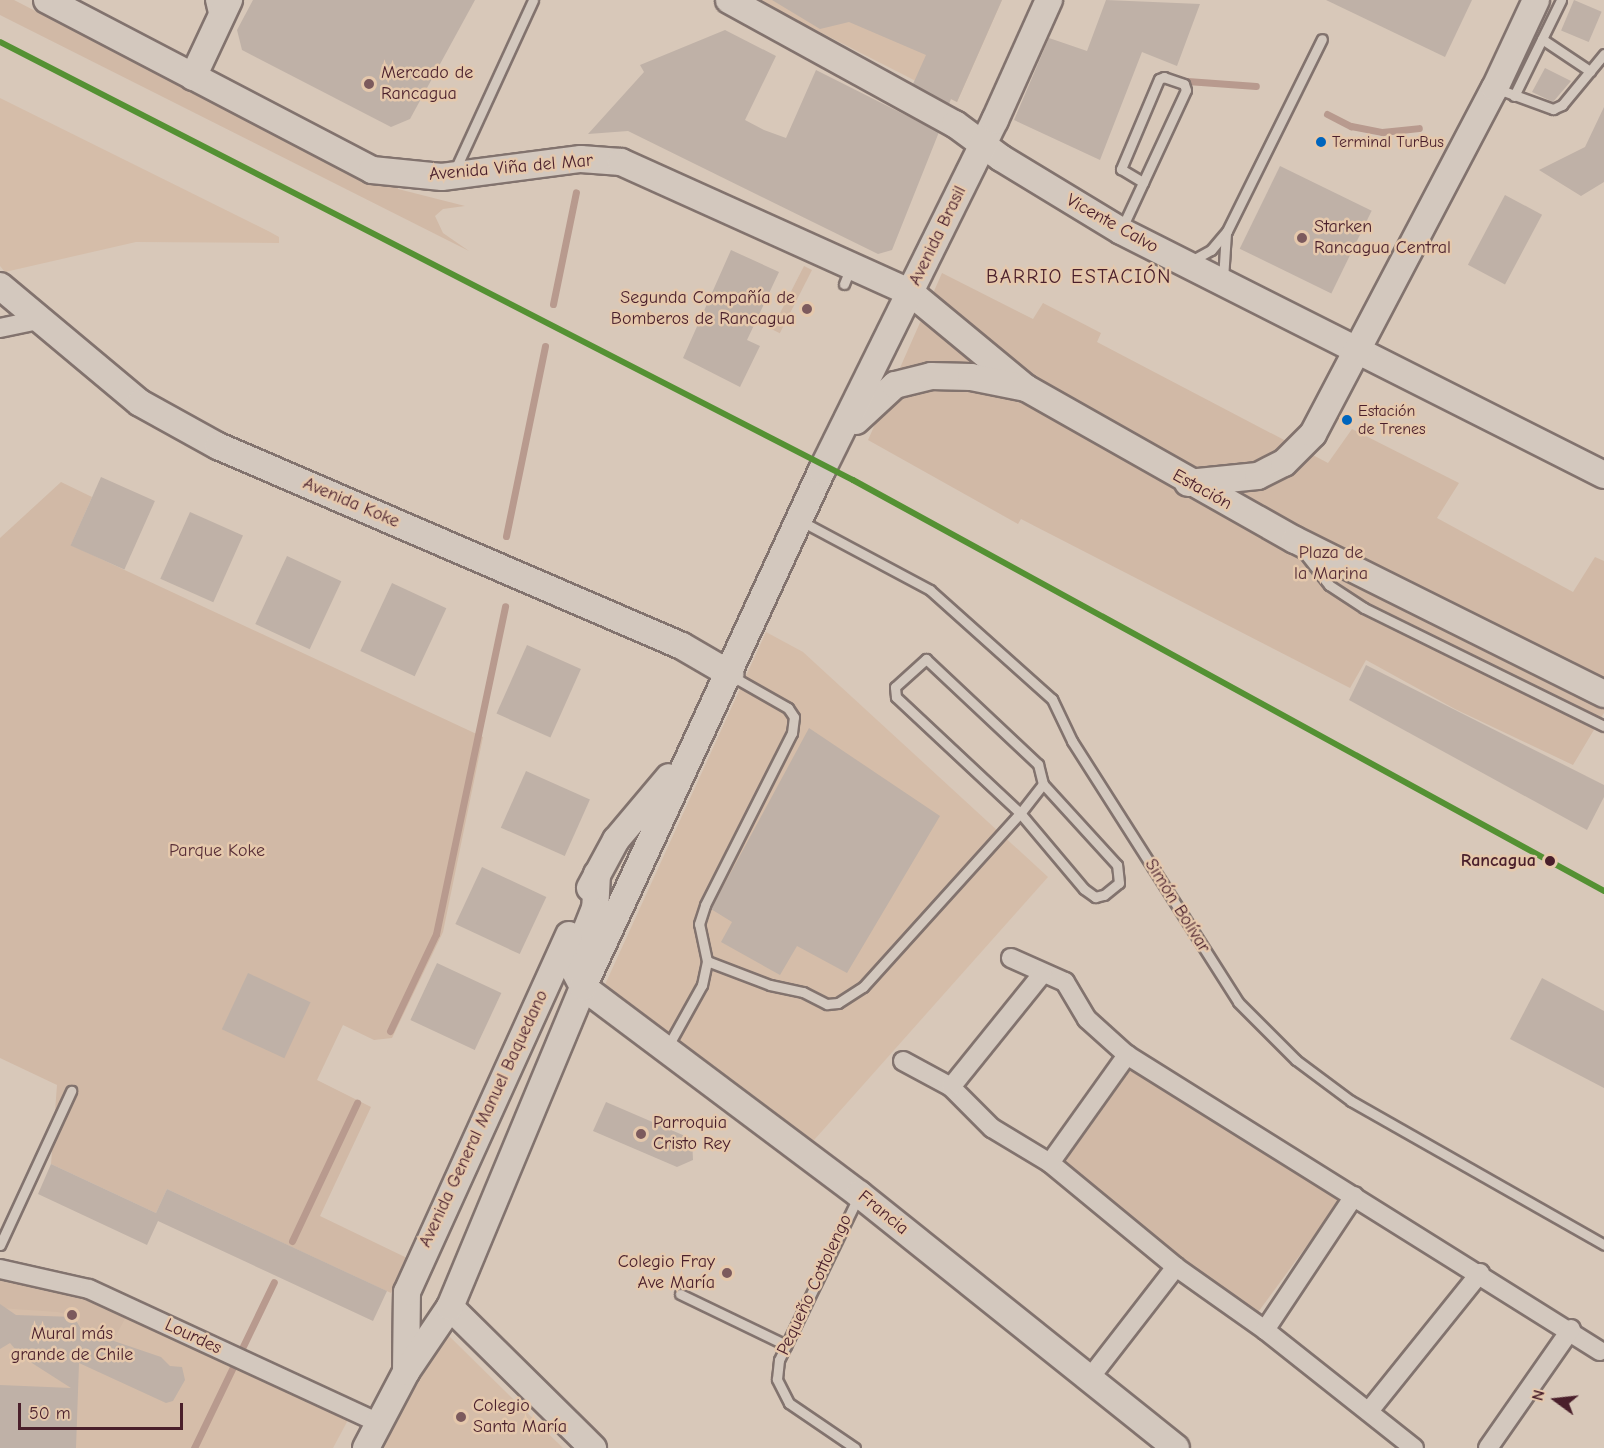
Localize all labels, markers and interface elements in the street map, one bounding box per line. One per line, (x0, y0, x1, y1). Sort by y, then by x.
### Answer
place label: Mercado de Rancagua (381, 63, 473, 106)
marker: Mercado de Rancagua (362, 77, 376, 91)
place label: Terminal TurBus (1332, 132, 1444, 152)
marker: Terminal TurBus (1315, 136, 1327, 148)
street label: Avenida Viña del Mar (428, 150, 594, 186)
street label: Avenida Brasil (905, 183, 971, 289)
street label: Vicente Calvo (1062, 190, 1162, 258)
place label: Starken Rancagua Central (1314, 217, 1451, 260)
marker: Starken Rancagua Central (1295, 231, 1309, 245)
district label: BARRIO ESTACIÓN (986, 264, 1172, 288)
place label: Segunda Compañía de Bomberos de Rancagua (611, 288, 795, 330)
marker: Segunda Compañía de Bomberos de Rancagua (800, 302, 814, 316)
place label: Estación de Trenes (1358, 401, 1426, 439)
marker: Estación de Trenes (1341, 414, 1353, 426)
street label: Estación (1169, 465, 1235, 515)
street label: Avenida Koke (300, 473, 402, 533)
park label: Plaza de la Marina (1294, 543, 1368, 586)
park label: Parque Koke (169, 840, 265, 862)
place label: Rancagua (1461, 850, 1536, 872)
marker: Rancagua (1541, 852, 1559, 870)
street label: Simón Bolívar (1140, 855, 1214, 957)
street label: Avenida General Manuel Baquedano (415, 987, 553, 1251)
place label: Parroquia Cristo Rey (653, 1113, 731, 1156)
marker: Parroquia Cristo Rey (634, 1127, 648, 1141)
street label: Francia (853, 1186, 913, 1240)
street label: Pequeño Cottolengo (773, 1211, 857, 1359)
place label: Colegio Fray Ave María (618, 1252, 715, 1294)
marker: Colegio Fray Ave María (720, 1266, 734, 1280)
marker: Mural más grande de Chile (65, 1308, 79, 1322)
street label: Lourdes (161, 1315, 225, 1359)
place label: Mural más grande de Chile (11, 1324, 133, 1366)
north arrow (1526, 1370, 1586, 1430)
text: N (1529, 1388, 1549, 1403)
scale bar (21, 1391, 186, 1429)
place label: Colegio Santa María (473, 1396, 567, 1438)
text: 50 m (29, 1403, 71, 1424)
marker: Colegio Santa María (454, 1410, 468, 1424)

